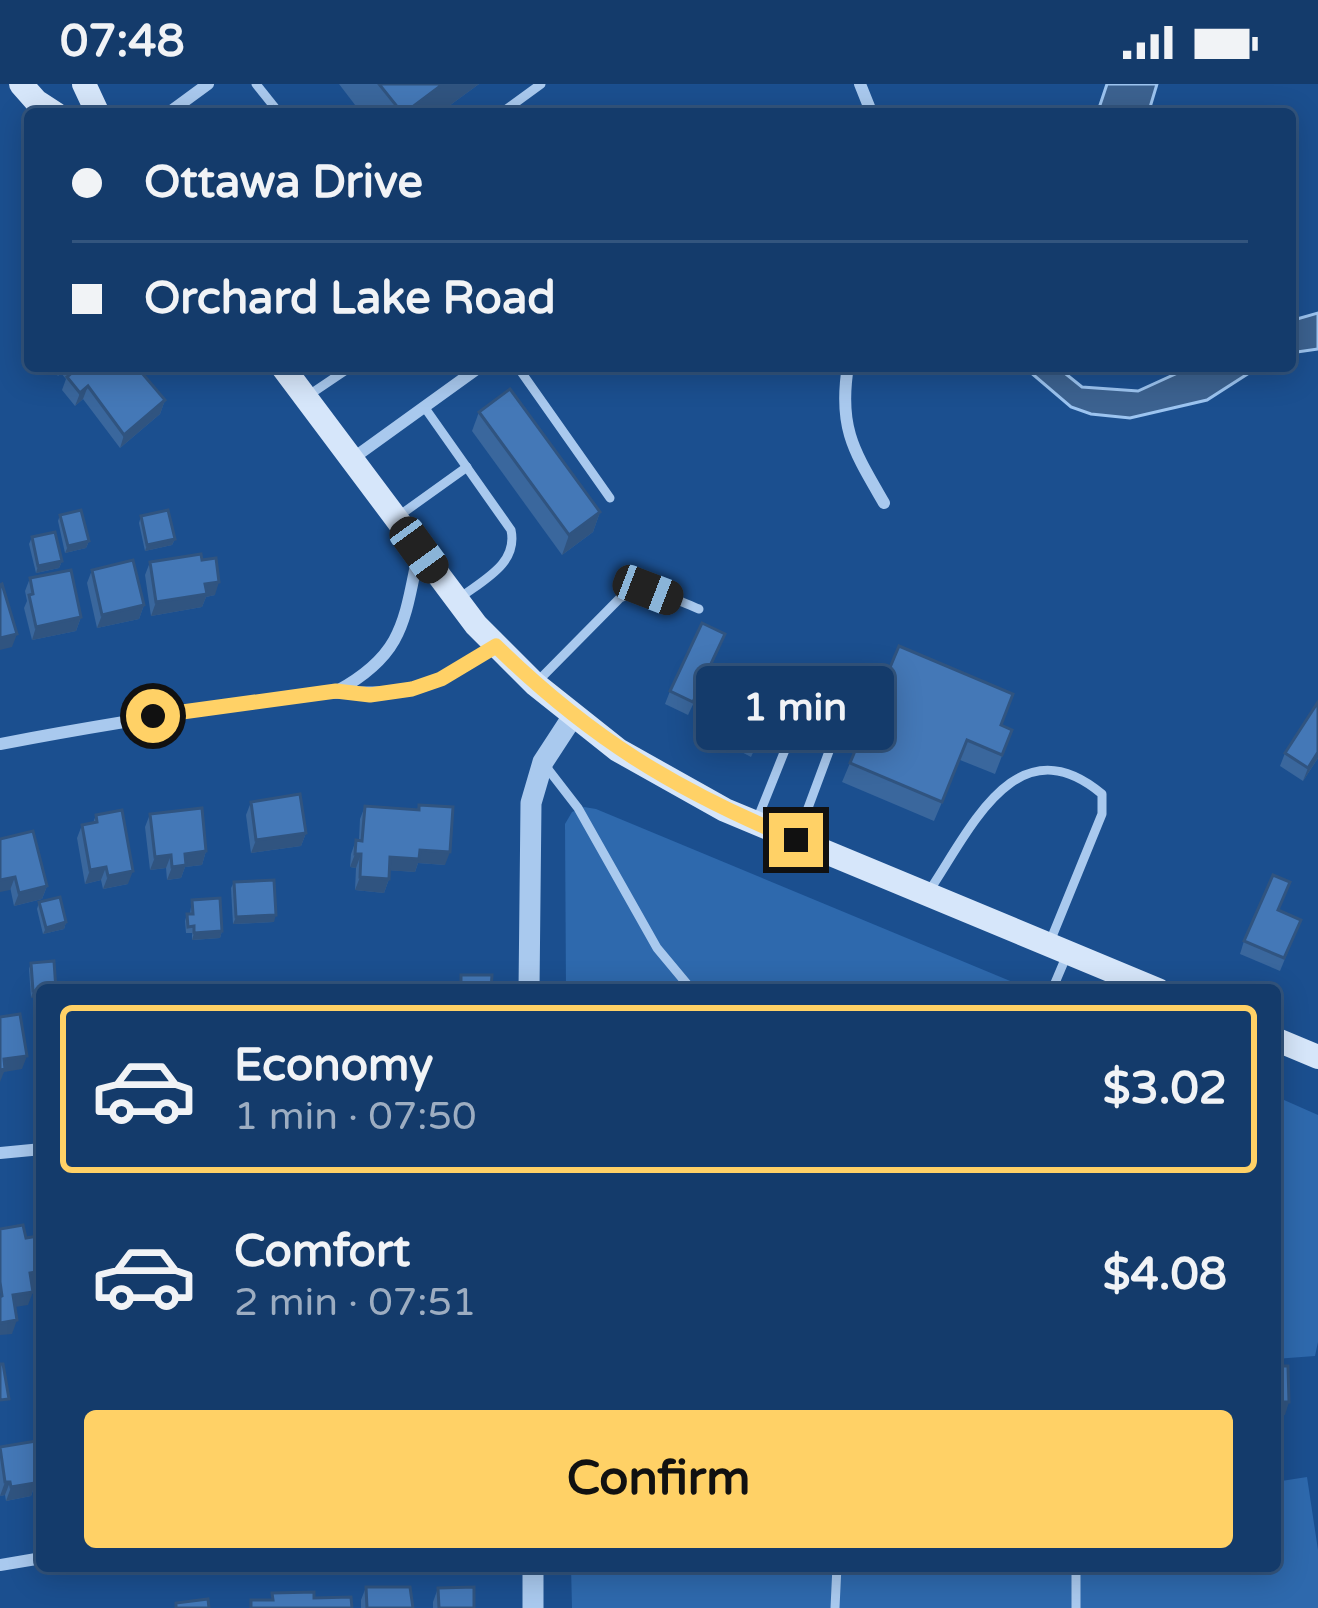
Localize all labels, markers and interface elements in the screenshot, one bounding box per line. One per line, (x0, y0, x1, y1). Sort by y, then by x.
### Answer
text: 07:48 (60, 15, 185, 69)
text: Ottawa Drive (144, 156, 423, 210)
text: Orchard Lake Road (144, 272, 556, 326)
car (383, 510, 455, 590)
car (608, 560, 688, 620)
callout: 1 min (697, 666, 895, 750)
text: 1 min (743, 684, 847, 731)
route start (126, 689, 180, 743)
route end (769, 813, 823, 867)
icon: car (90, 1035, 198, 1143)
text: Economy (234, 1039, 433, 1093)
text: $3.02 (1103, 1062, 1227, 1116)
text: 1 min · 07:50 (234, 1093, 476, 1140)
icon: car (90, 1221, 198, 1329)
text: Comfort (234, 1225, 410, 1279)
text: $4.08 (1103, 1248, 1227, 1302)
text: 2 min · 07:51 (234, 1279, 476, 1326)
button: Confirm (84, 1410, 1233, 1548)

